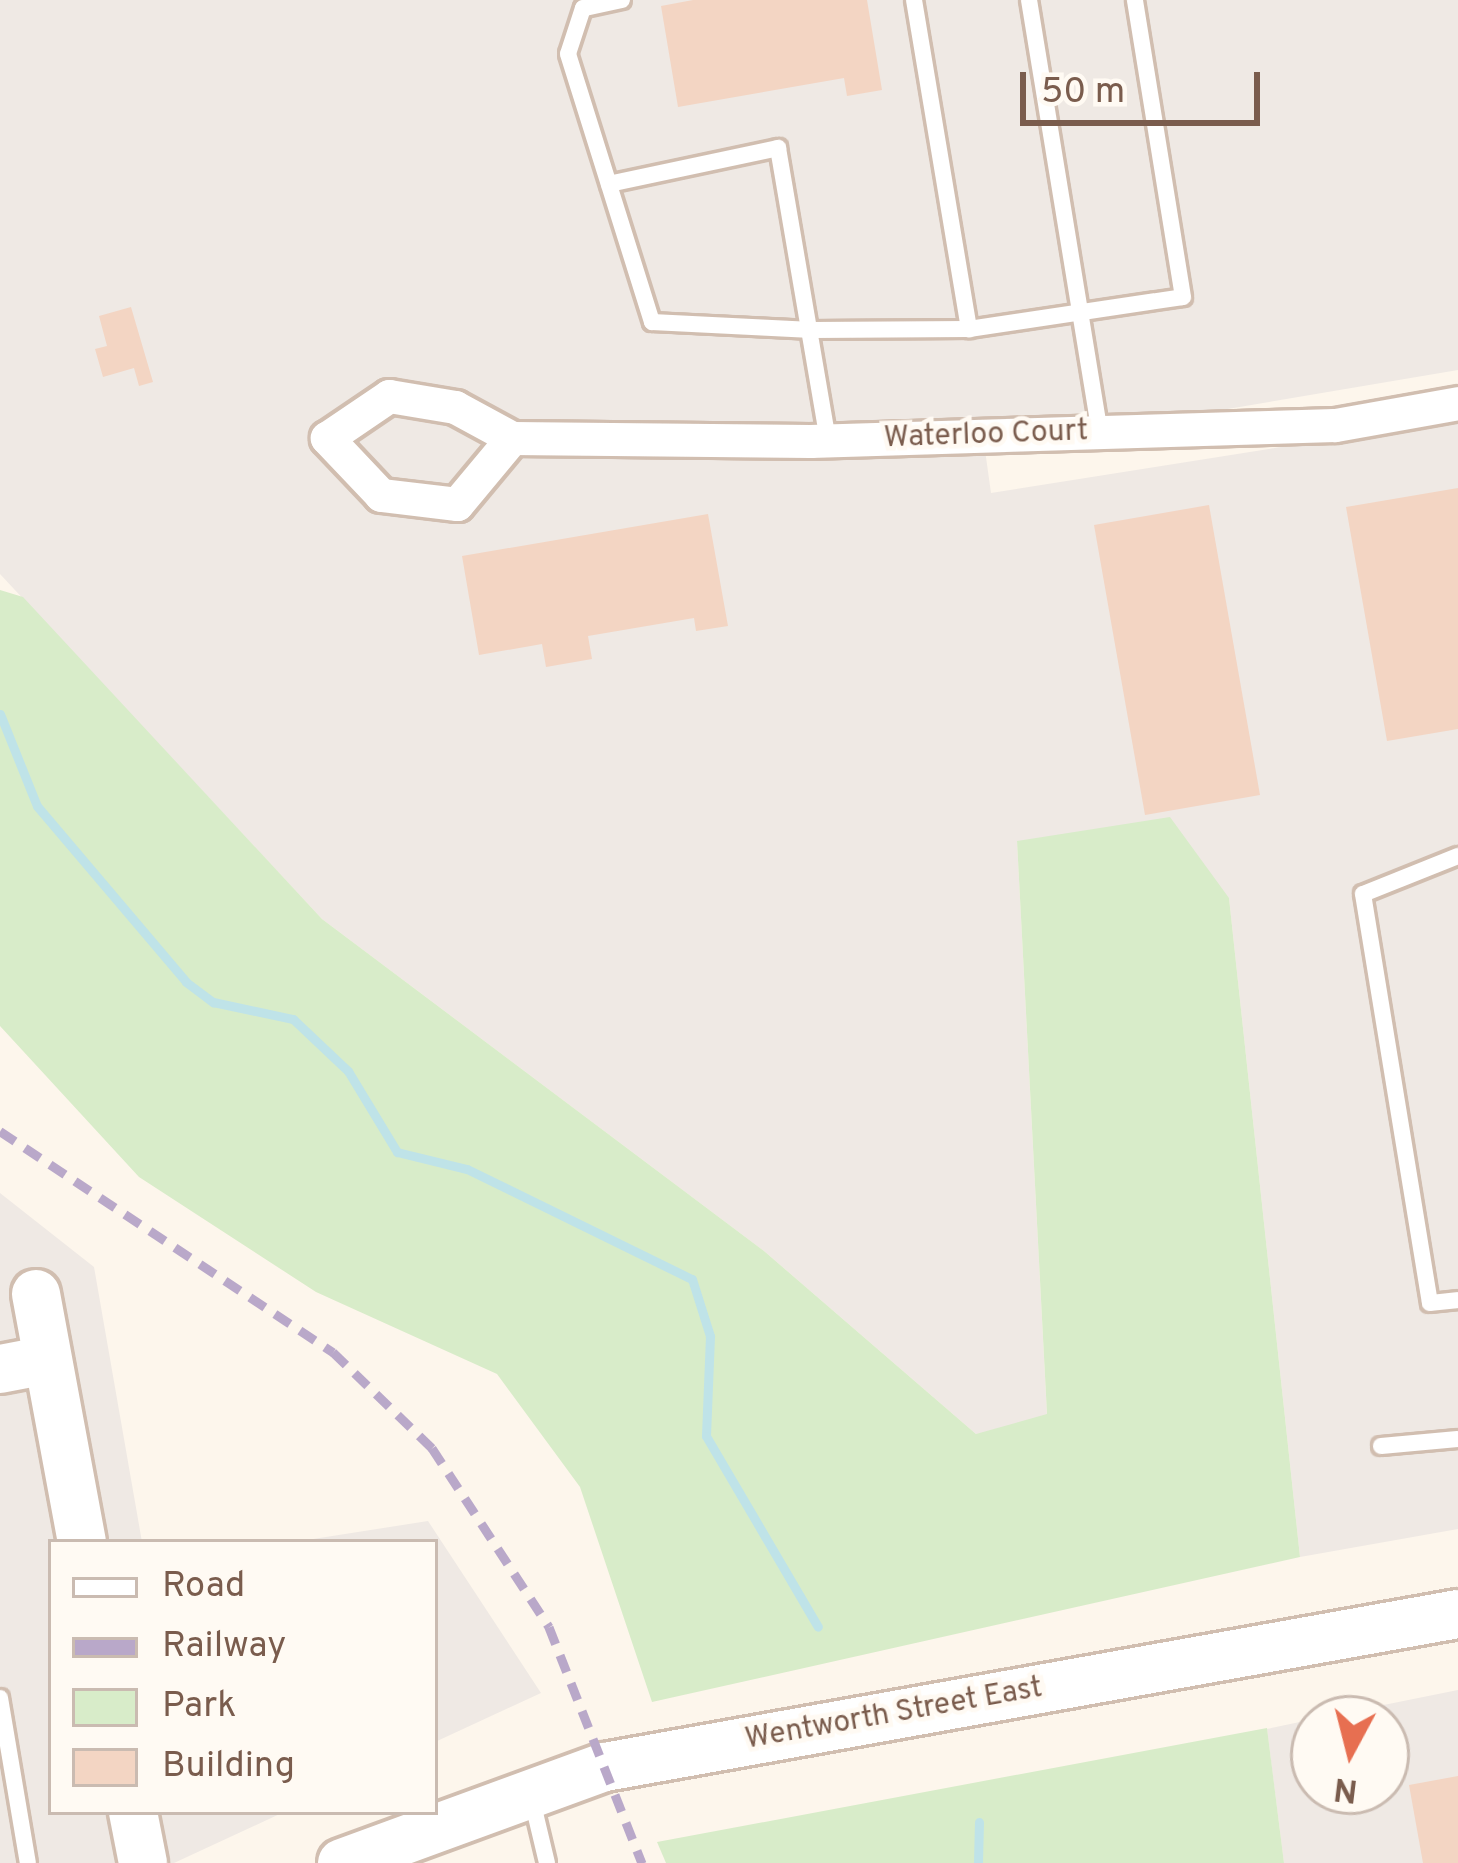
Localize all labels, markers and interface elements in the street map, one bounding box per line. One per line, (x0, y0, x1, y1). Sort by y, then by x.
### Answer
scale bar (1026, 48, 1266, 122)
text: 50 m (1041, 70, 1125, 116)
street label: Waterloo Court (883, 414, 1089, 458)
legend (48, 1539, 438, 1815)
text: Road (162, 1564, 245, 1610)
text: Railway (162, 1624, 286, 1670)
street label: Wentworth Street East (743, 1671, 1045, 1759)
text: Park (162, 1684, 236, 1730)
north arrow (1290, 1695, 1410, 1815)
text: Building (162, 1744, 295, 1790)
text: N (1332, 1765, 1360, 1810)

